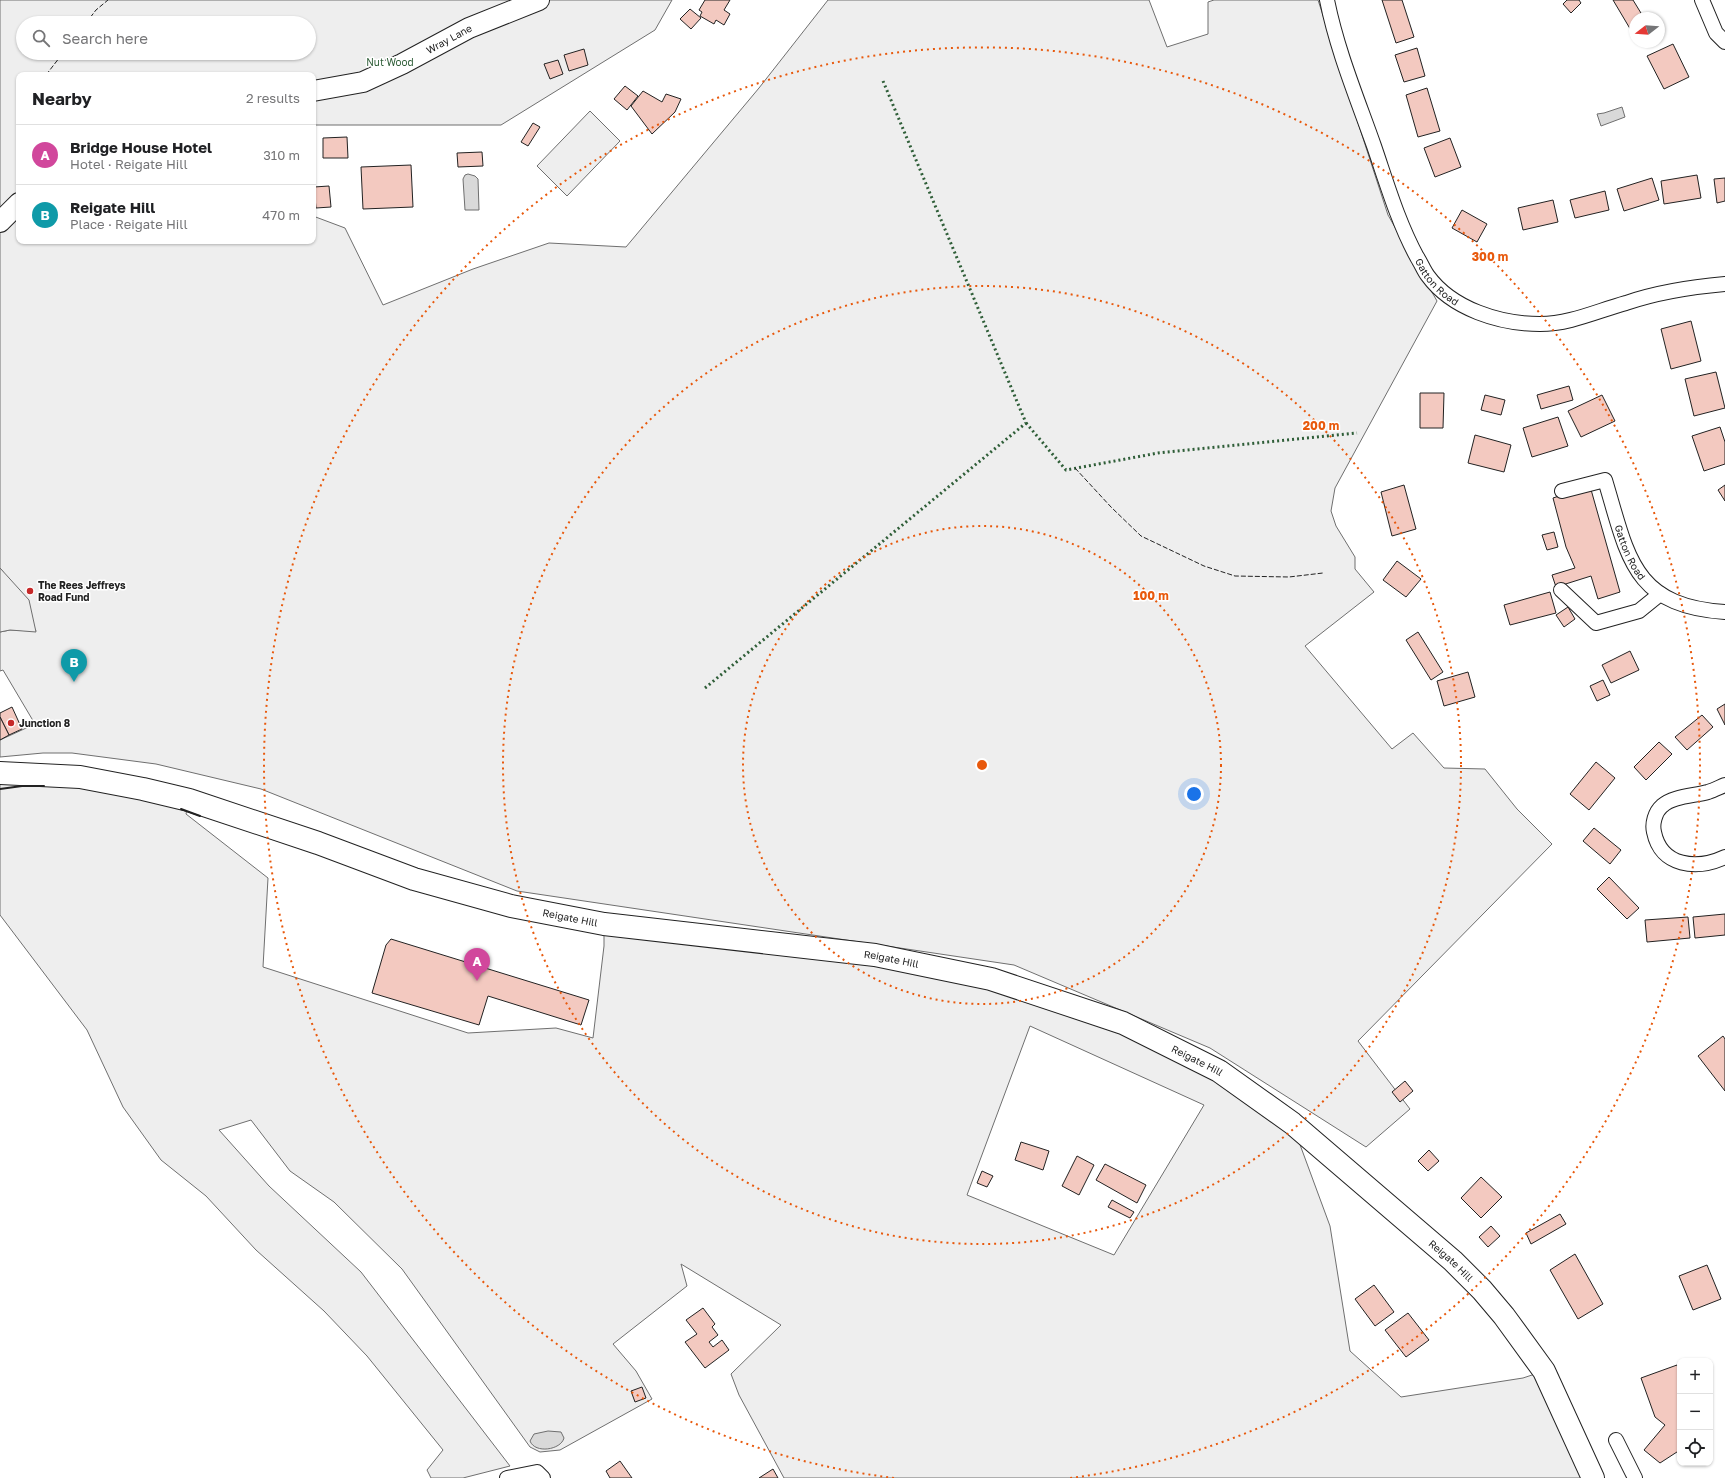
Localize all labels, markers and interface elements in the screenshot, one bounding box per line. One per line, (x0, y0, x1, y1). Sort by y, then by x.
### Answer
north arrow (1629, 12, 1665, 48)
search box (16, 16, 316, 60)
street label: Wray Lane (424, 22, 474, 56)
icon: search (30, 27, 52, 49)
text: Search here (62, 29, 148, 47)
park label: Nut Wood (366, 56, 414, 68)
text: Nearby (32, 88, 92, 109)
text: 2 results (246, 90, 300, 106)
text: Bridge House Hotel (70, 138, 212, 156)
text: A (40, 147, 50, 163)
text: 310 m (263, 147, 300, 163)
text: Hotel · Reigate Hill (70, 156, 188, 172)
text: Reigate Hill (70, 198, 155, 216)
text: B (40, 207, 50, 223)
text: 470 m (262, 207, 300, 223)
text: Place · Reigate Hill (70, 216, 188, 232)
text: 300 m (1472, 249, 1508, 264)
street label: Gatton Road (1413, 256, 1461, 308)
text: 200 m (1303, 418, 1339, 433)
street label: Gatton Road (1612, 523, 1648, 582)
place label: The Rees Jeffreys Road Fund (38, 579, 126, 603)
marker: The Rees Jeffreys Road Fund (25, 586, 35, 596)
text: 100 m (1133, 588, 1169, 603)
pin: B (61, 649, 87, 682)
place label: Junction 8 (19, 717, 70, 729)
marker: Junction 8 (6, 718, 16, 728)
centre of rings (975, 758, 989, 772)
your location (1184, 784, 1204, 804)
street label: Reigate Hill (542, 906, 599, 929)
pin: A (464, 948, 490, 981)
street label: Reigate Hill (863, 948, 920, 970)
street label: Reigate Hill (1170, 1042, 1226, 1078)
street label: Reigate Hill (1426, 1237, 1476, 1284)
map controls (1677, 1358, 1713, 1466)
button: + (1677, 1358, 1713, 1394)
button: − (1677, 1394, 1713, 1430)
button: locate (1677, 1430, 1713, 1466)

